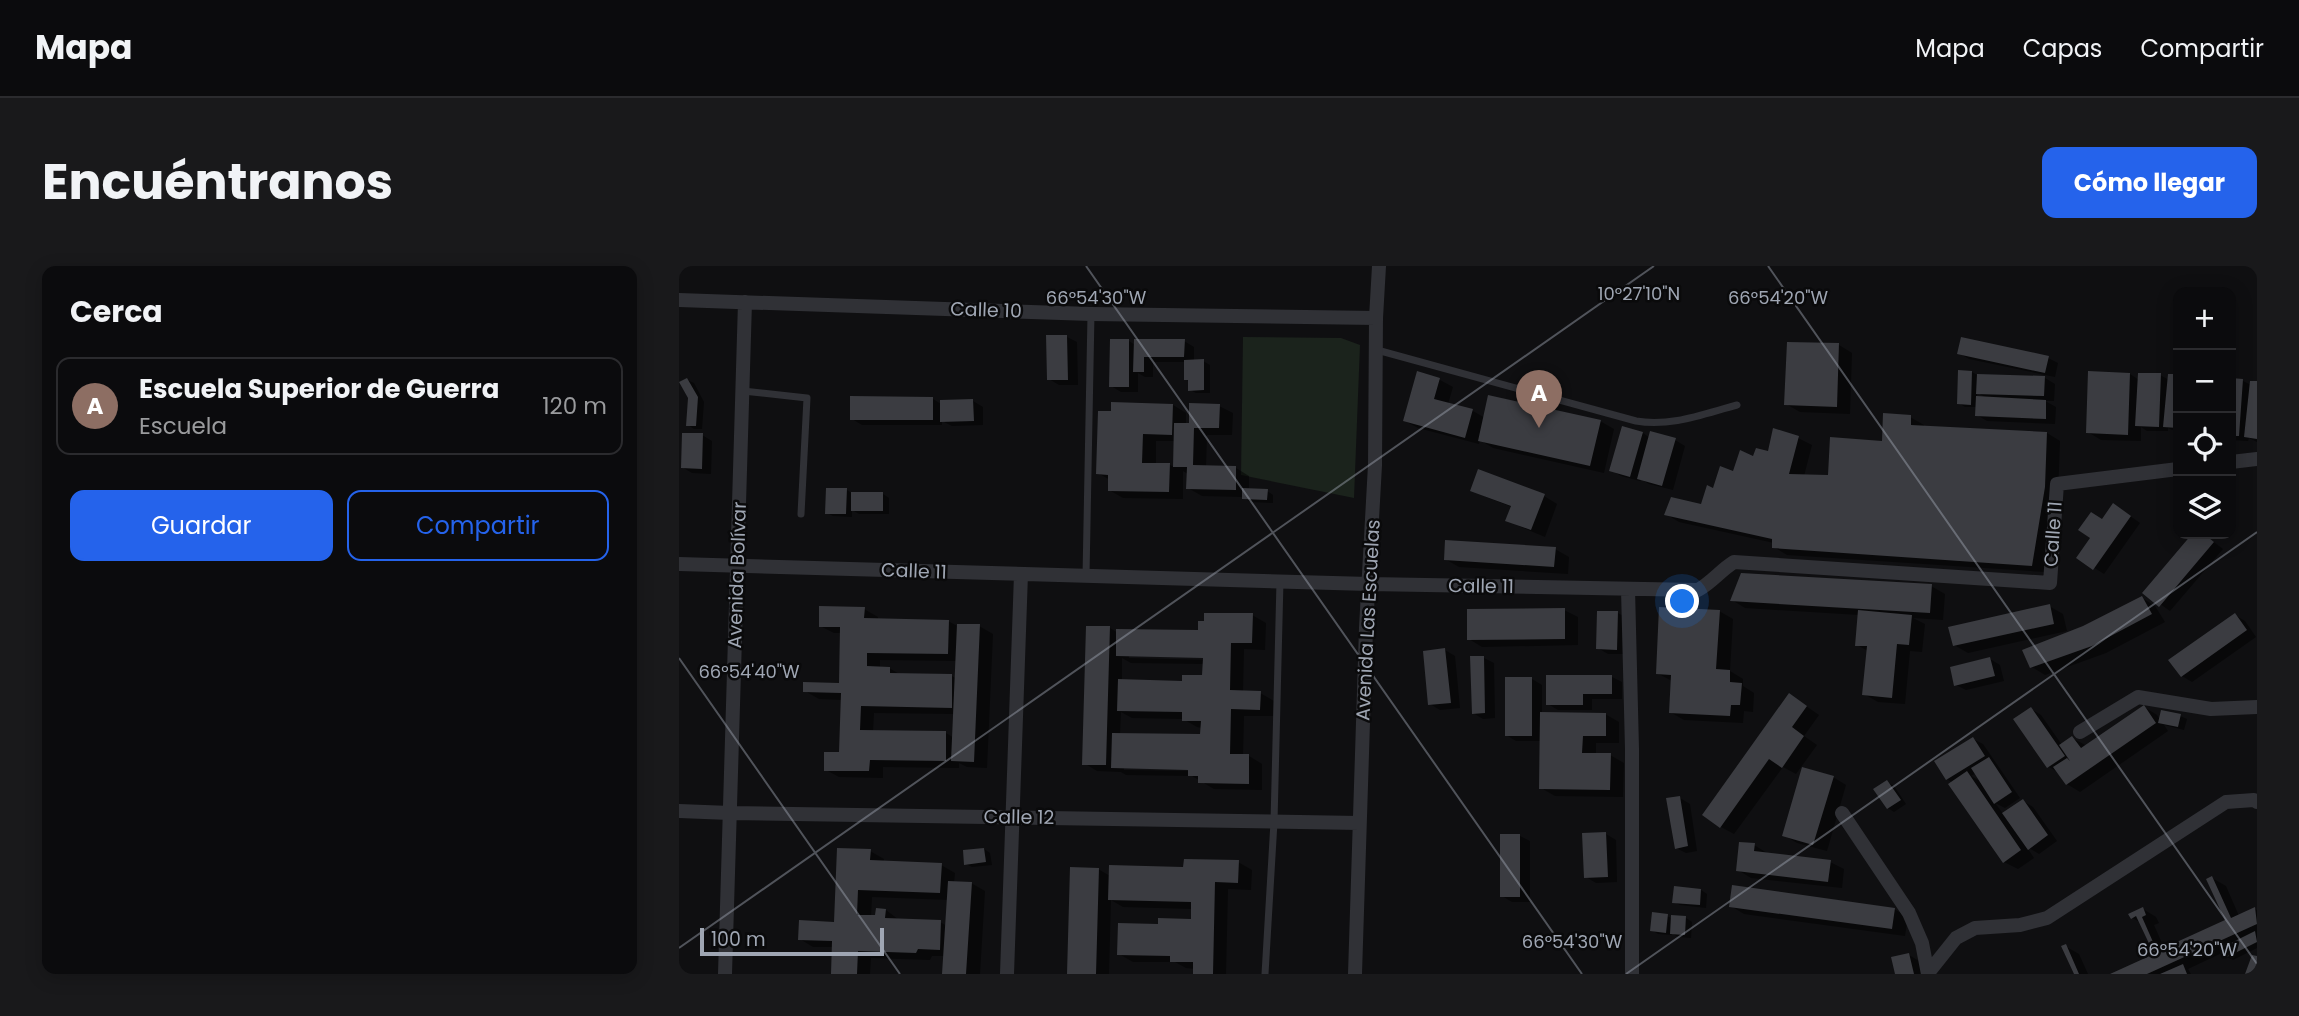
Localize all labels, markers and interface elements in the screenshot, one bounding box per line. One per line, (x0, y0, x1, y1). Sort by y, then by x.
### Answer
text: Mapa (35, 24, 133, 71)
text: Mapa (1915, 32, 1985, 65)
text: Capas (2023, 32, 2102, 65)
text: Compartir (2140, 32, 2264, 65)
button: Cómo llegar (2042, 147, 2257, 218)
text: Encuéntranos (42, 148, 393, 216)
text: 10°27'10"N (1598, 281, 1680, 306)
text: 66°54'30"W (1046, 285, 1147, 310)
text: 66°54'20"W (1728, 285, 1829, 310)
map controls (2173, 287, 2236, 539)
button: + (2173, 287, 2236, 350)
text: Cerca (70, 290, 163, 333)
street label: Calle 10 (950, 295, 1022, 325)
button: − (2173, 350, 2236, 413)
pin: A (1516, 370, 1562, 428)
text: Escuela Superior de Guerra (139, 371, 499, 407)
text: A (87, 390, 103, 422)
text: 120 m (542, 390, 607, 422)
text: Escuela (139, 410, 227, 442)
button: locate (2173, 413, 2236, 476)
button: layers (2173, 476, 2236, 539)
button: Guardar (70, 490, 333, 561)
button: Compartir (347, 490, 609, 561)
street label: Calle 11 (2037, 500, 2069, 568)
street label: Avenida Bolívar (721, 501, 753, 649)
street label: Avenida Las Escuelas (1349, 519, 1387, 721)
street label: Calle 11 (881, 556, 947, 586)
street label: Calle 11 (1448, 572, 1514, 600)
your location (1665, 584, 1699, 618)
text: 66°54'40"W (698, 659, 800, 684)
street label: Calle 12 (983, 803, 1055, 831)
scale bar (700, 925, 884, 957)
text: 100 m (711, 926, 766, 953)
text: 66°54'30"W (1522, 929, 1623, 954)
text: 66°54'20"W (2137, 937, 2238, 962)

